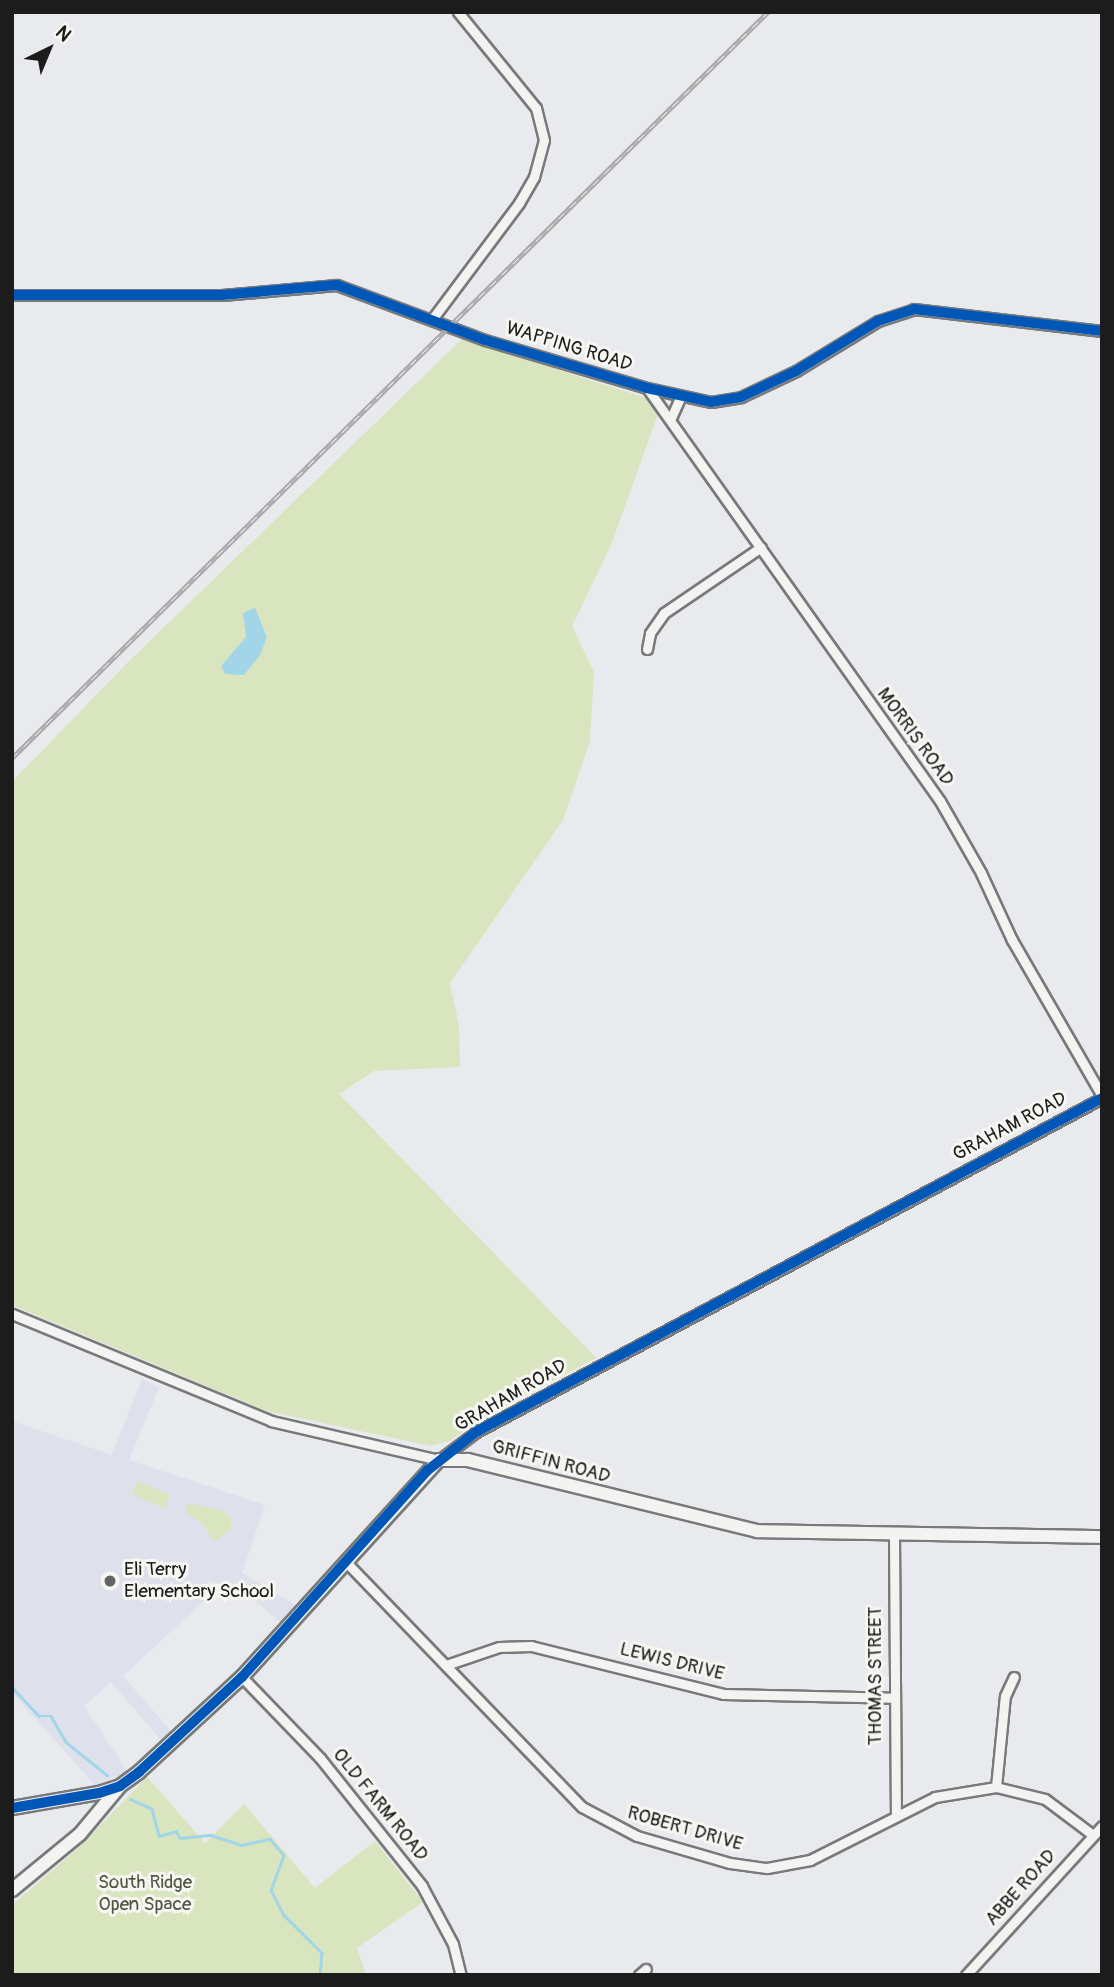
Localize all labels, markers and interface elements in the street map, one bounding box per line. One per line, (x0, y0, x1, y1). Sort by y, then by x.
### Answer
north arrow (14, 14, 84, 84)
text: N (50, 20, 76, 47)
street label: WAPPING ROAD (503, 317, 635, 377)
street label: MORRIS ROAD (872, 684, 958, 790)
street label: GRAHAM ROAD (949, 1087, 1071, 1167)
street label: GRAHAM ROAD (451, 1355, 571, 1437)
street label: GRIFFIN ROAD (489, 1435, 613, 1489)
place label: Eli Terry Elementary School (124, 1559, 274, 1603)
marker: Eli Terry Elementary School (102, 1573, 118, 1589)
street label: THOMAS STREET (865, 1607, 887, 1745)
street label: LEWIS DRIVE (617, 1638, 727, 1686)
street label: OLD FARM ROAD (327, 1744, 433, 1866)
street label: ROBERT DRIVE (625, 1802, 745, 1856)
street label: ABBE ROAD (981, 1845, 1061, 1931)
park label: South Ridge Open Space (98, 1872, 192, 1916)

